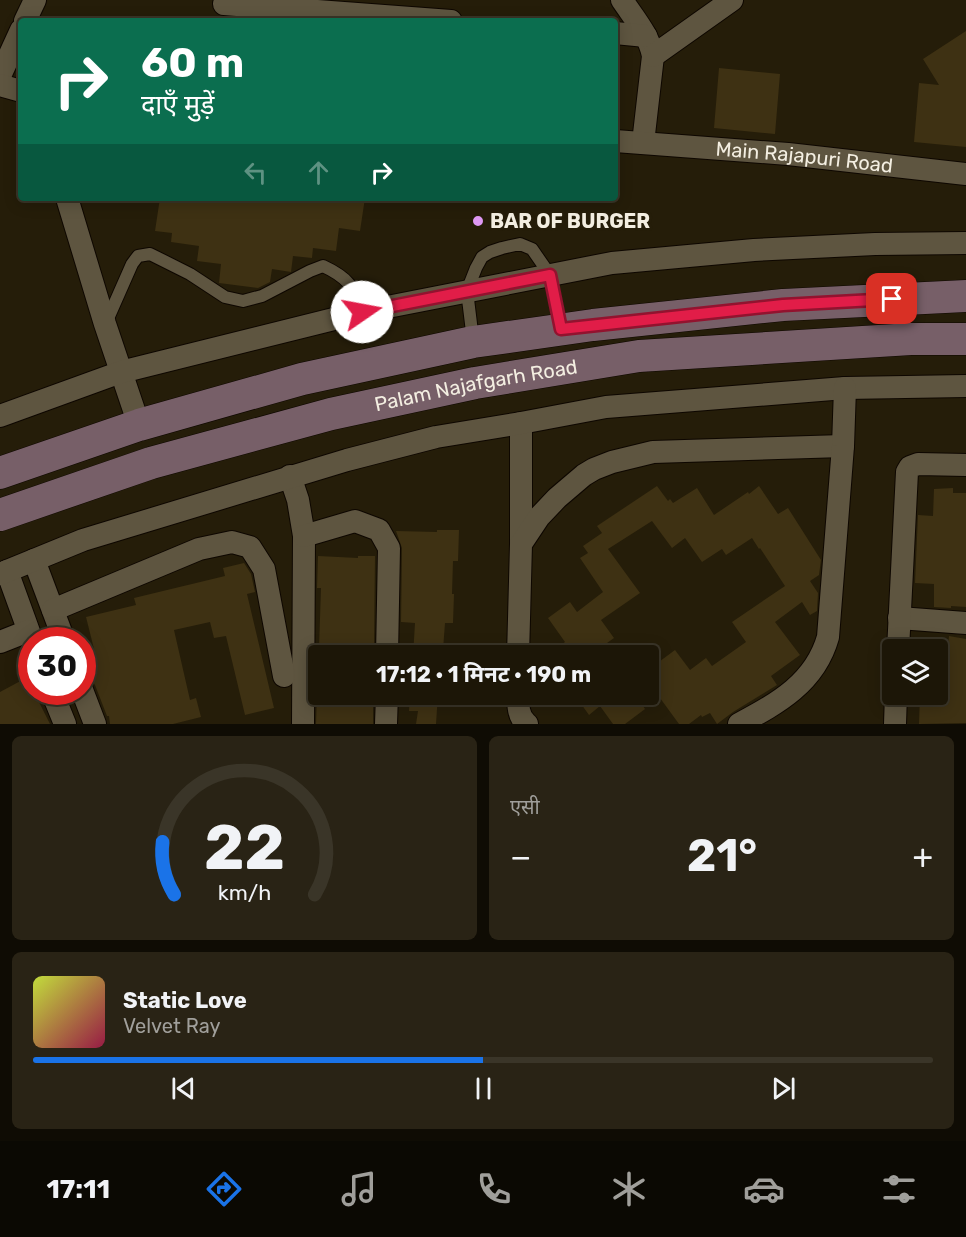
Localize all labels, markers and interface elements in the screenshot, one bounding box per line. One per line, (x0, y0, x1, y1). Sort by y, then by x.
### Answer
text: 60 m (141, 38, 244, 88)
icon: right (42, 42, 120, 120)
text: दाएँ मुड़ें (141, 89, 214, 121)
street label: Main Rajapuri Road (715, 137, 894, 178)
icon: left (239, 156, 272, 189)
icon: ahead (302, 156, 335, 189)
icon: right (365, 156, 398, 189)
place label: BAR OF BURGER (490, 209, 650, 233)
marker: BAR OF BURGER (471, 214, 485, 228)
pin (866, 273, 917, 324)
position arrow (330, 280, 394, 344)
icon: arrive (875, 282, 908, 315)
street label: Palam Najafgarh Road (372, 354, 579, 416)
speed limit sign: 30 (18, 627, 96, 705)
map controls (882, 639, 948, 705)
button: layers (882, 639, 948, 705)
text: 17:12 · 1 मिनट · 190 m (376, 661, 591, 688)
text: एसी (510, 795, 540, 819)
text: 22 (204, 811, 285, 885)
text: 21° (687, 829, 757, 882)
text: − (510, 837, 531, 876)
text: + (912, 837, 933, 876)
text: km/h (218, 880, 271, 905)
text: Static Love (123, 987, 247, 1014)
text: Velvet Ray (123, 1014, 221, 1038)
icon: previous (167, 1072, 200, 1105)
icon: pause (467, 1072, 500, 1105)
icon: next (767, 1072, 800, 1105)
icon: directions (203, 1168, 245, 1210)
icon: music (338, 1168, 380, 1210)
icon: phone (473, 1168, 515, 1210)
icon: climate (608, 1168, 650, 1210)
icon: car (743, 1168, 785, 1210)
icon: filters (878, 1168, 920, 1210)
text: 17:11 (46, 1173, 110, 1205)

